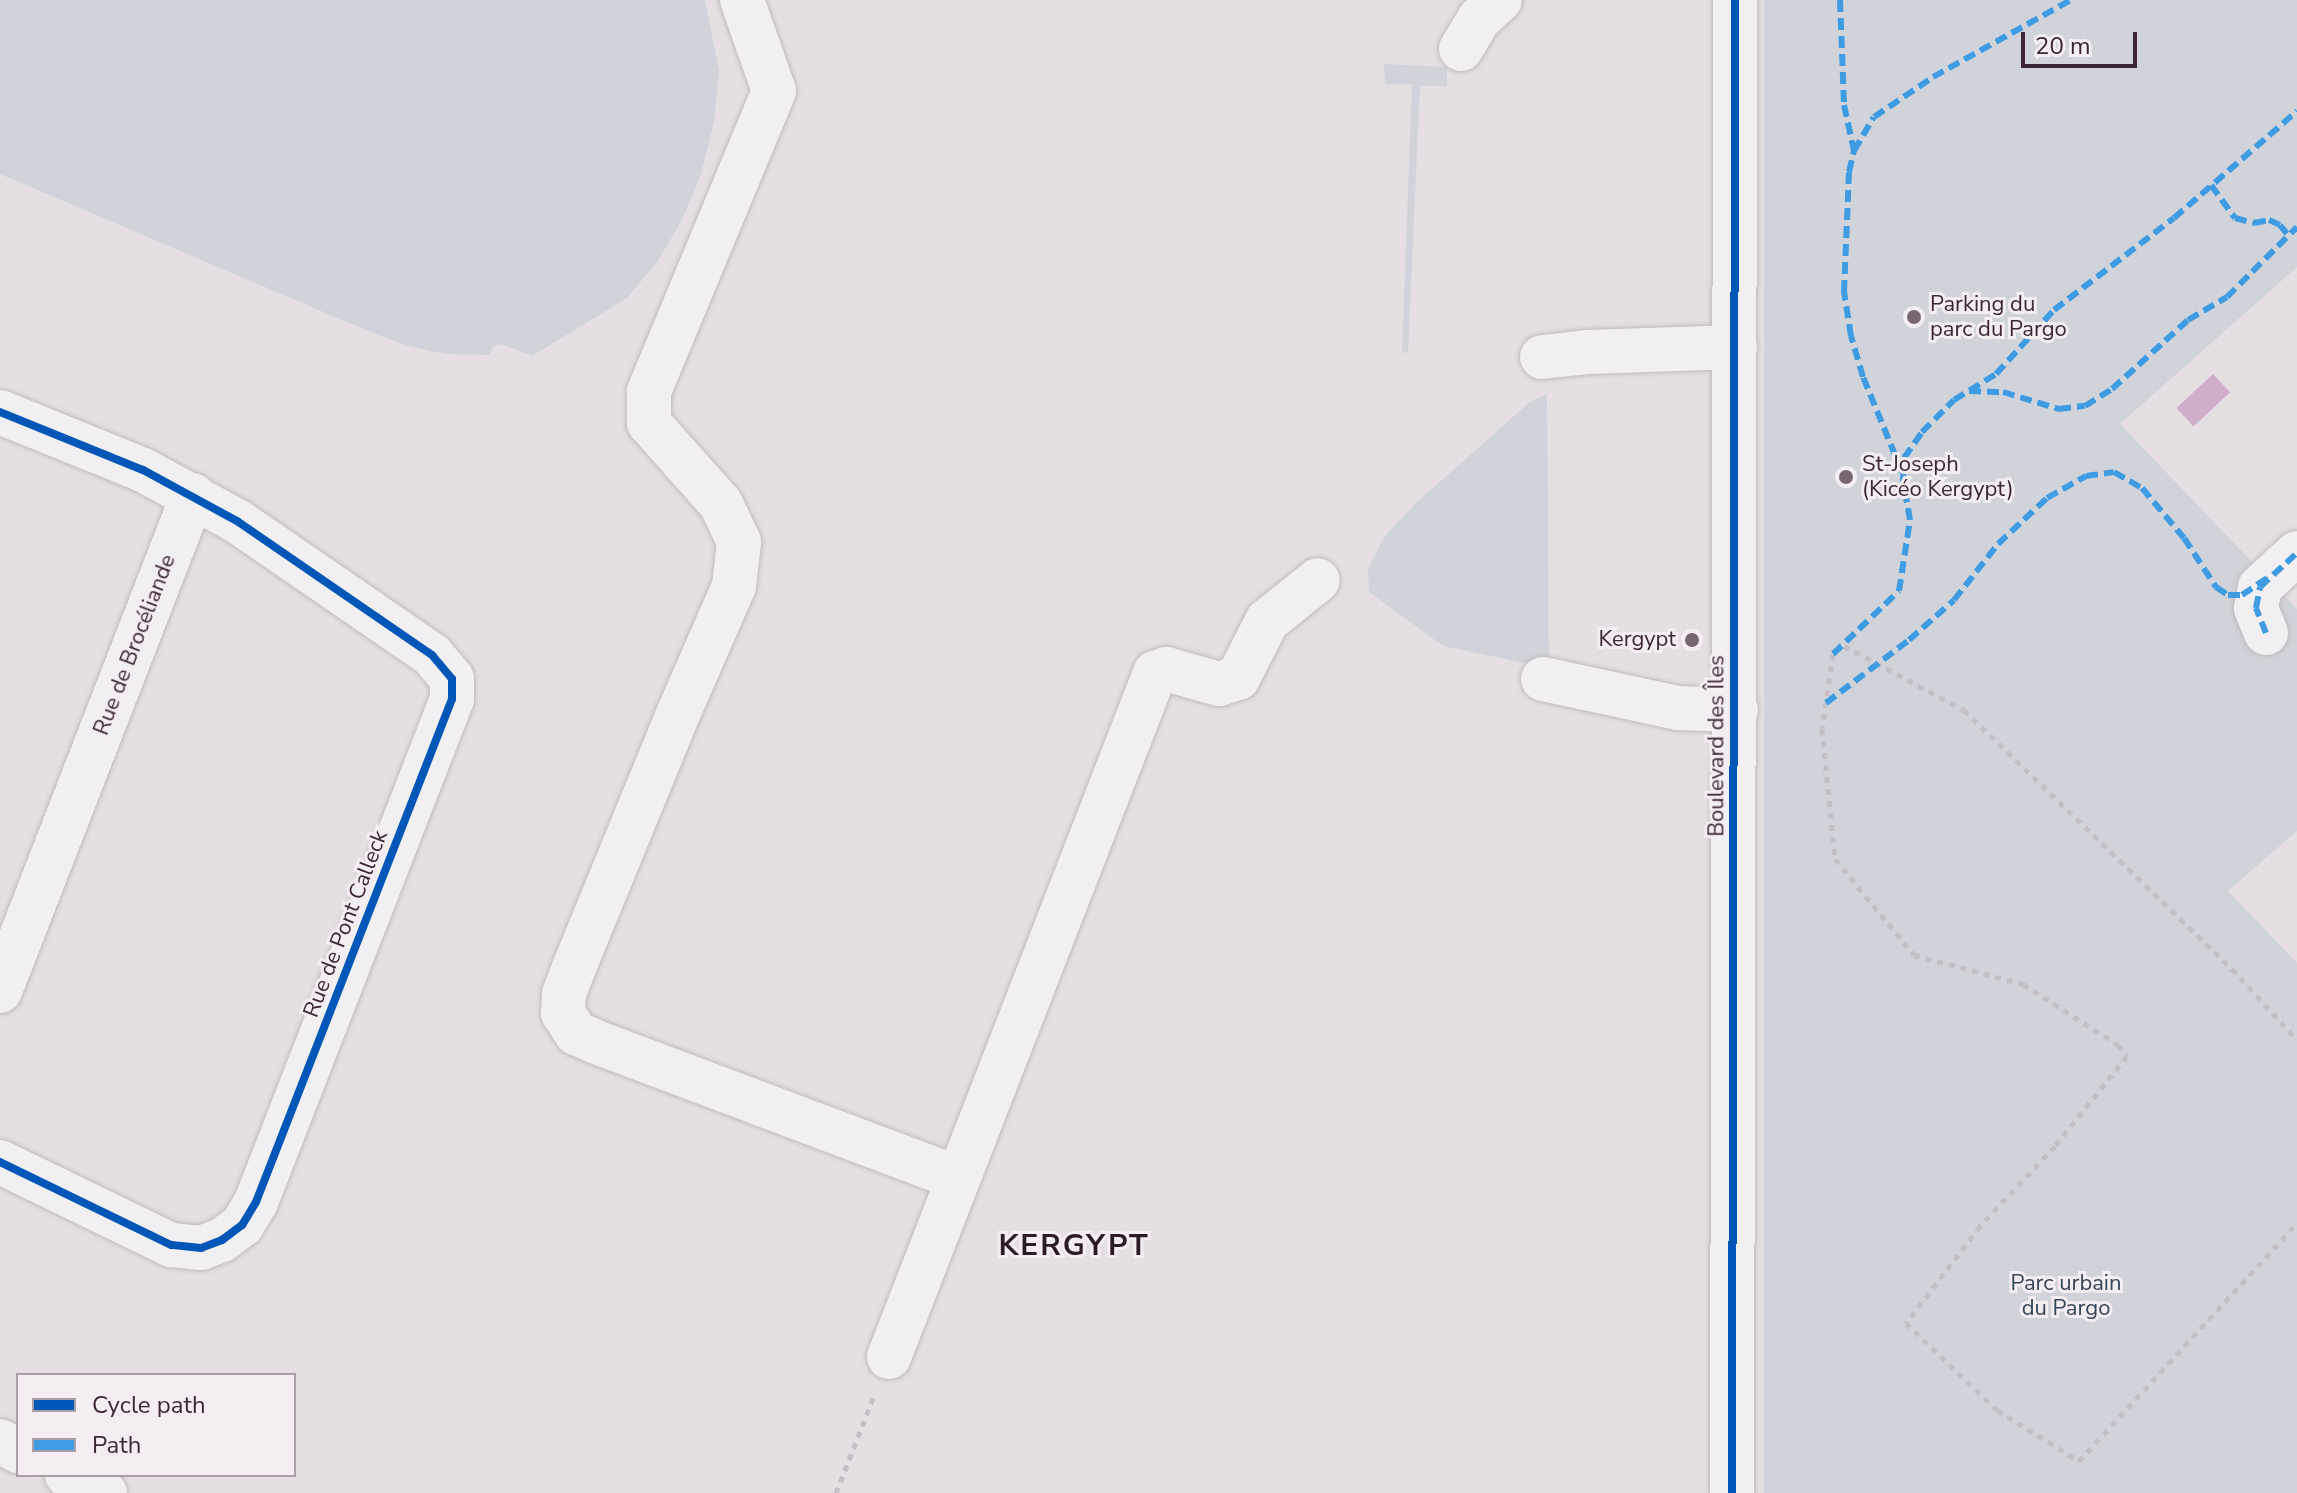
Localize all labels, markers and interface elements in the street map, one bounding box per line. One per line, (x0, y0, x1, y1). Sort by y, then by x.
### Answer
scale bar (2025, 16, 2141, 66)
text: 20 m (2035, 30, 2091, 62)
place label: Parking du parc du Pargo (1930, 291, 2067, 342)
marker: Parking du parc du Pargo (1905, 308, 1923, 326)
place label: St-Joseph (Kicéo Kergypt) (1862, 451, 2014, 502)
marker: St-Joseph (Kicéo Kergypt) (1837, 468, 1855, 486)
street label: Rue de Brocéliande (88, 551, 182, 739)
place label: Kergypt (1598, 627, 1676, 653)
marker: Kergypt (1683, 631, 1701, 649)
street label: Boulevard des Îles (1704, 655, 1730, 837)
street label: Rue de Pont Calleck (298, 827, 394, 1021)
district label: KERGYPT (998, 1228, 1150, 1264)
park label: Parc urbain du Pargo (2011, 1270, 2121, 1322)
legend (16, 1373, 296, 1477)
text: Cycle path (92, 1389, 206, 1421)
text: Path (92, 1429, 141, 1461)

